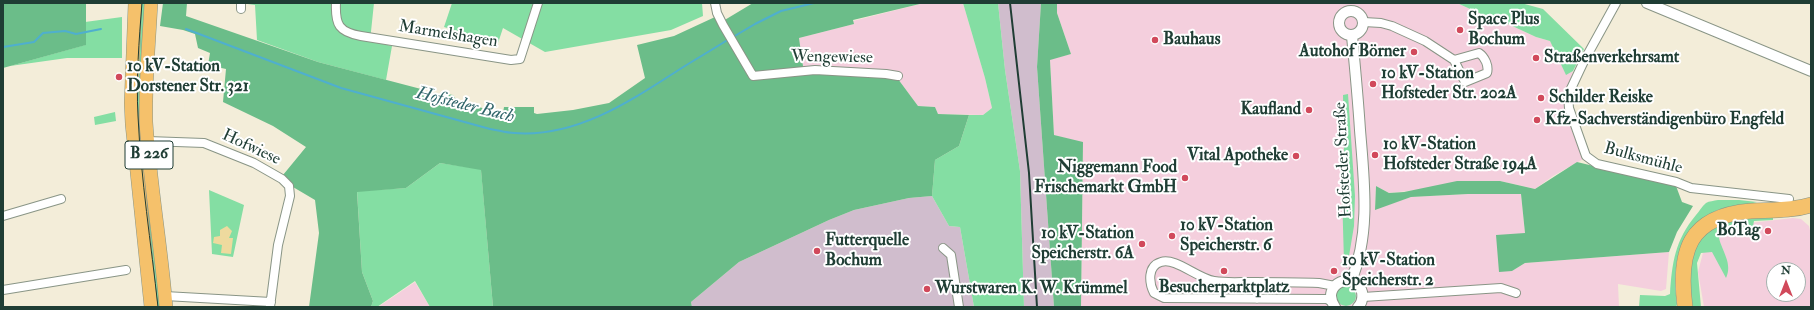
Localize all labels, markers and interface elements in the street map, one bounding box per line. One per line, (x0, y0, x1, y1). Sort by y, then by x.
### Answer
place label: Space Plus Bochum (1468, 10, 1539, 50)
street label: Marmelshagen (397, 17, 499, 53)
marker: Space Plus Bochum (1455, 25, 1465, 35)
place label: Bauhaus (1163, 30, 1220, 50)
marker: Bauhaus (1150, 35, 1160, 45)
place label: Autohof Börner (1299, 42, 1406, 62)
street label: Wengewiese (791, 47, 873, 69)
marker: Autohof Börner (1409, 47, 1419, 57)
place label: Straßenverkehrsamt (1544, 48, 1679, 68)
marker: Straßenverkehrsamt (1531, 53, 1541, 63)
place label: 10 kV-Station Dorstener Str. 321 (127, 57, 249, 97)
place label: 10 kV-Station Hofsteder Str. 202A (1381, 64, 1517, 104)
marker: 10 kV-Station Dorstener Str. 321 (114, 72, 124, 82)
marker: 10 kV-Station Hofsteder Str. 202A (1368, 79, 1378, 89)
water label: Hofsteder Bach (414, 83, 516, 129)
place label: Schilder Reiske (1549, 88, 1653, 108)
marker: Schilder Reiske (1536, 93, 1546, 103)
place label: Kaufland (1240, 100, 1301, 120)
street label: Hofsteder Straße (1331, 102, 1357, 218)
marker: Kaufland (1304, 105, 1314, 115)
place label: Kfz-Sachverständigenbüro Engfeld (1545, 110, 1784, 130)
marker: Kfz-Sachverständigenbüro Engfeld (1532, 115, 1542, 125)
street label: Hofwiese (218, 126, 284, 170)
place label: 10 kV-Station Hofsteder Straße 194A (1383, 135, 1537, 175)
street label: Bulksmühle (1602, 139, 1684, 179)
road number: B 226 (125, 141, 173, 169)
place label: Vital Apotheke (1187, 146, 1288, 166)
marker: 10 kV-Station Hofsteder Straße 194A (1370, 150, 1380, 160)
marker: Vital Apotheke (1291, 151, 1301, 161)
place label: Niggemann Food Frischemarkt GmbH (1034, 158, 1177, 198)
marker: Niggemann Food Frischemarkt GmbH (1180, 173, 1190, 183)
place label: 10 kV-Station Speicherstr. 6 (1180, 216, 1273, 256)
place label: BoTag (1717, 221, 1760, 241)
place label: 10 kV-Station Speicherstr. 6A (1032, 224, 1134, 264)
marker: BoTag (1763, 226, 1773, 236)
place label: Futterquelle Bochum (825, 231, 909, 271)
marker: 10 kV-Station Speicherstr. 6 (1167, 231, 1177, 241)
marker: 10 kV-Station Speicherstr. 6A (1137, 239, 1147, 249)
marker: Futterquelle Bochum (812, 246, 822, 256)
place label: 10 kV-Station Speicherstr. 2 (1342, 251, 1435, 291)
north arrow (1766, 262, 1806, 302)
text: N (1781, 264, 1791, 277)
marker: Besucherparktplatz (1219, 266, 1229, 276)
marker: 10 kV-Station Speicherstr. 2 (1329, 266, 1339, 276)
place label: Besucherparktplatz (1159, 278, 1289, 298)
place label: Wurstwaren K. W. Krümmel (935, 279, 1128, 299)
marker: Wurstwaren K. W. Krümmel (922, 284, 932, 294)

